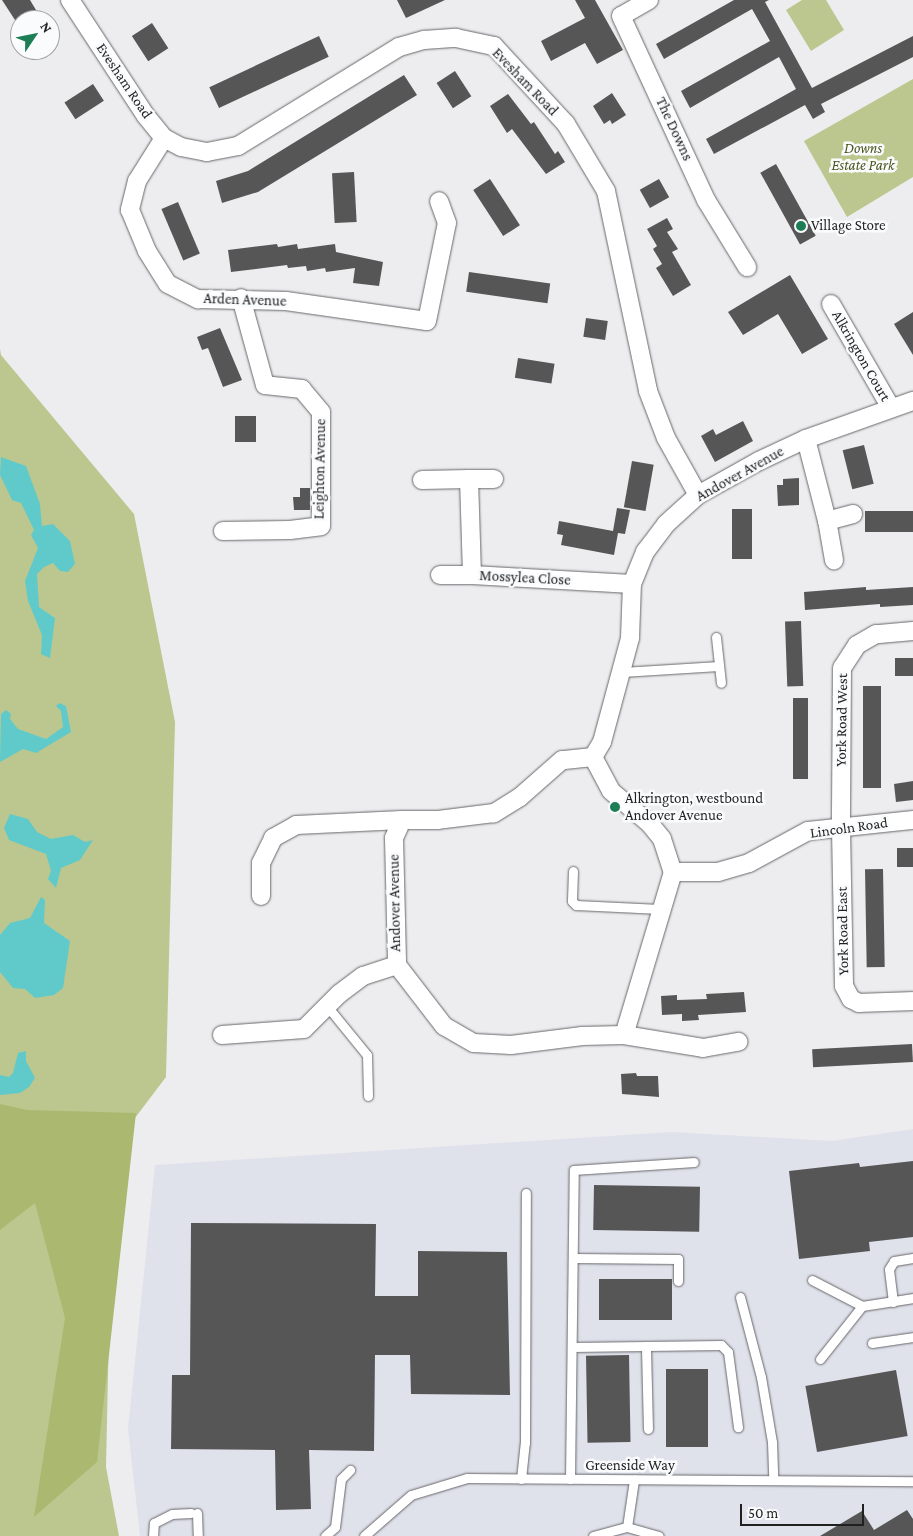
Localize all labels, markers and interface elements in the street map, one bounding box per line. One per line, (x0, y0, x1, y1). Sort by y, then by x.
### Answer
north arrow (10, 10, 60, 60)
text: N (37, 19, 56, 36)
street label: Evesham Road (92, 40, 156, 122)
street label: Evesham Road (488, 44, 562, 120)
street label: The Downs (651, 94, 697, 164)
park label: Downs Estate Park (831, 139, 895, 174)
place label: Village Store (811, 217, 886, 235)
marker: Village Store (795, 220, 807, 232)
street label: Arden Avenue (203, 290, 287, 310)
street label: Alkrington Court (828, 307, 894, 405)
street label: Leighton Avenue (310, 419, 330, 519)
street label: Andover Avenue (693, 442, 787, 506)
street label: Mossylea Close (479, 567, 571, 589)
street label: York Road West (832, 673, 852, 767)
place label: Alkrington, westbound Andover Avenue (625, 789, 763, 824)
marker: Alkrington, westbound Andover Avenue (609, 801, 621, 813)
street label: Lincoln Road (809, 814, 889, 842)
street label: Andover Avenue (385, 854, 405, 952)
street label: York Road East (833, 886, 853, 976)
street label: Greenside Way (585, 1457, 675, 1475)
scale bar (743, 1494, 867, 1526)
text: 50 m (748, 1505, 778, 1521)

